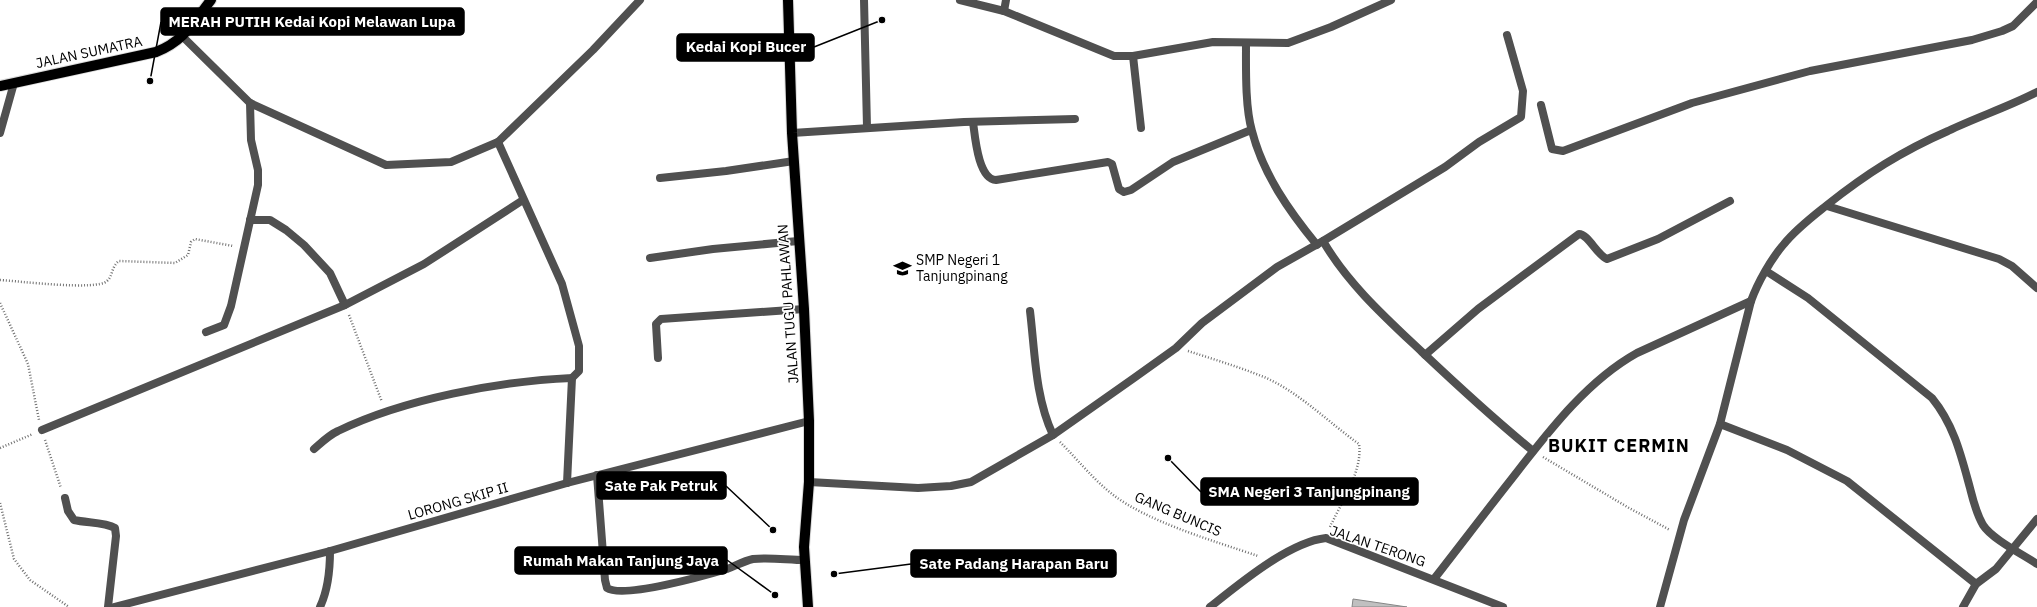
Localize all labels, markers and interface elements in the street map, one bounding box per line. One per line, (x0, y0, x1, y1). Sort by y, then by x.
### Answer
callout: MERAH PUTIH Kedai Kopi Melawan Lupa (161, 8, 464, 35)
text: MERAH PUTIH Kedai Kopi Melawan Lupa (168, 12, 456, 31)
street label: JALAN SUMATRA (34, 32, 144, 72)
callout: Kedai Kopi Bucer (677, 34, 814, 61)
text: Kedai Kopi Bucer (686, 37, 806, 56)
street label: JALAN TUGU PAHLAWAN (773, 224, 803, 384)
place label: SMP Negeri 1 Tanjungpinang (916, 251, 1008, 285)
school or university icon: SMP Negeri 1 Tanjungpinang (893, 258, 913, 278)
district label: BUKIT CERMIN (1548, 434, 1690, 457)
callout: Sate Pak Petruk (597, 472, 726, 499)
text: Sate Pak Petruk (604, 476, 718, 495)
street label: LORONG SKIP II (406, 478, 510, 524)
callout: SMA Negeri 3 Tanjungpinang (1201, 478, 1418, 505)
text: SMA Negeri 3 Tanjungpinang (1208, 482, 1410, 501)
street label: GANG BUNCIS (1132, 488, 1224, 540)
street label: JALAN TERONG (1328, 521, 1428, 571)
callout: Rumah Makan Tanjung Jaya (515, 547, 727, 574)
callout: Sate Padang Harapan Baru (911, 550, 1116, 577)
text: Rumah Makan Tanjung Jaya (523, 551, 720, 570)
text: Sate Padang Harapan Baru (919, 554, 1109, 573)

